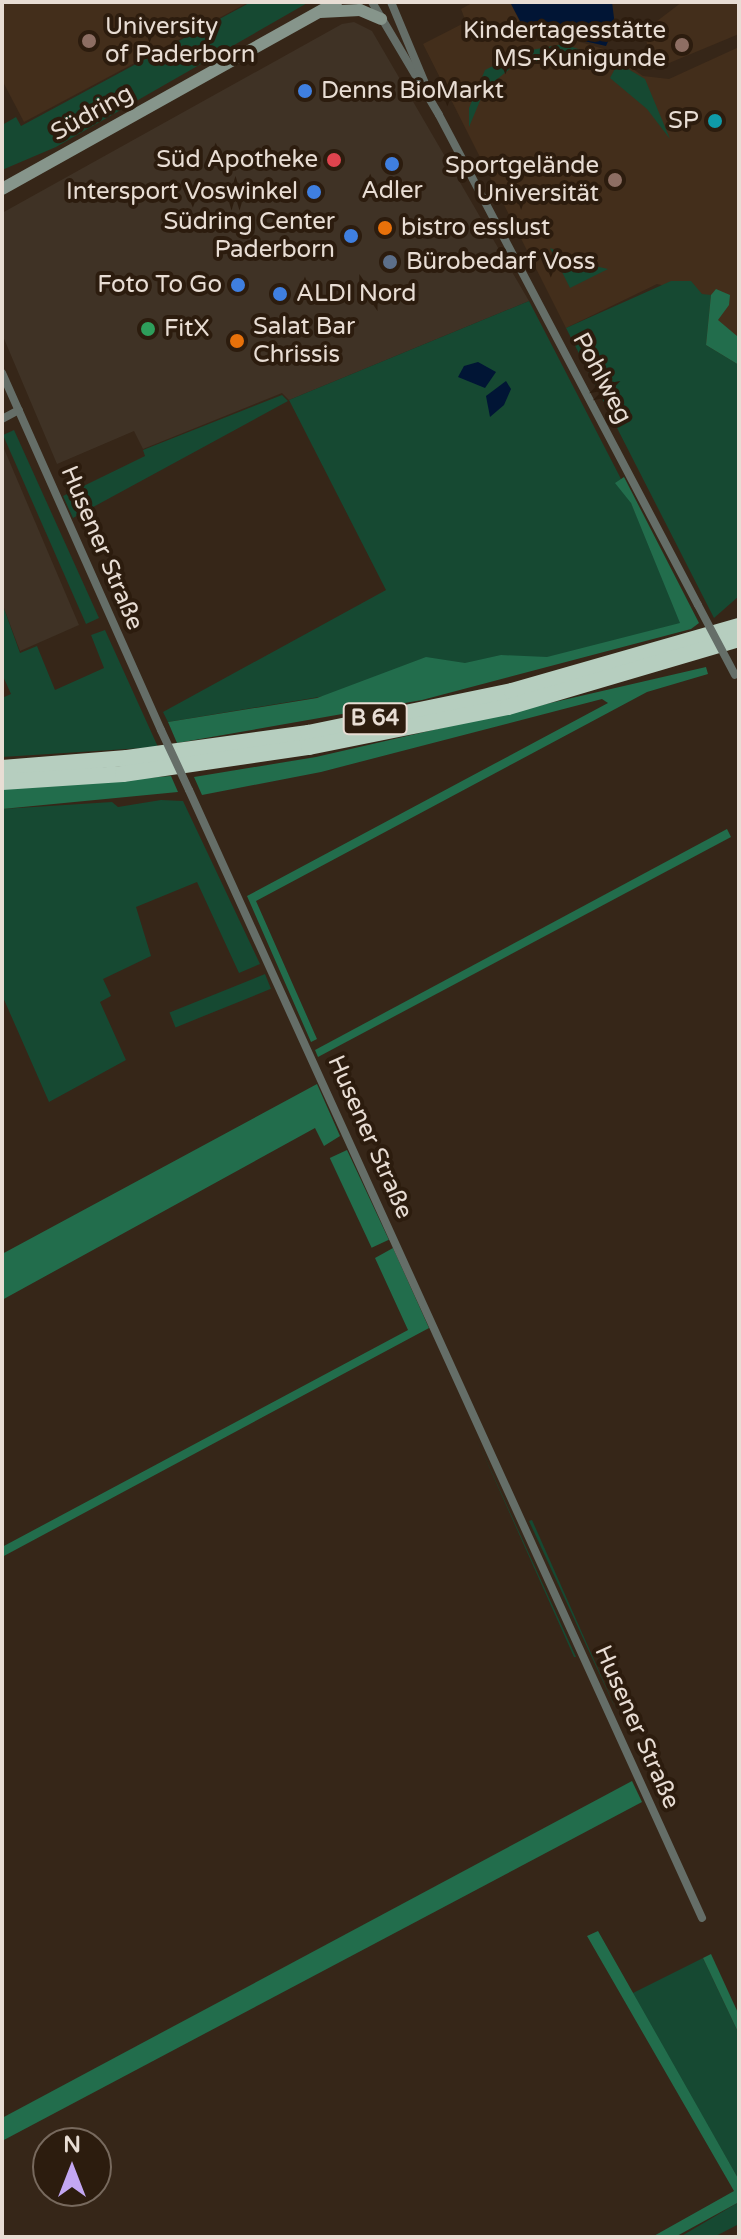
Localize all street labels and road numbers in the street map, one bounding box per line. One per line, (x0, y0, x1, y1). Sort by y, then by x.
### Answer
street label: Südring (46, 79, 138, 147)
street label: Pohlweg (566, 328, 638, 428)
street label: Husener Straße (54, 462, 150, 634)
road number: B 64 (341, 701, 409, 737)
street label: Husener Straße (321, 1051, 419, 1223)
street label: Husener Straße (588, 1641, 686, 1813)

